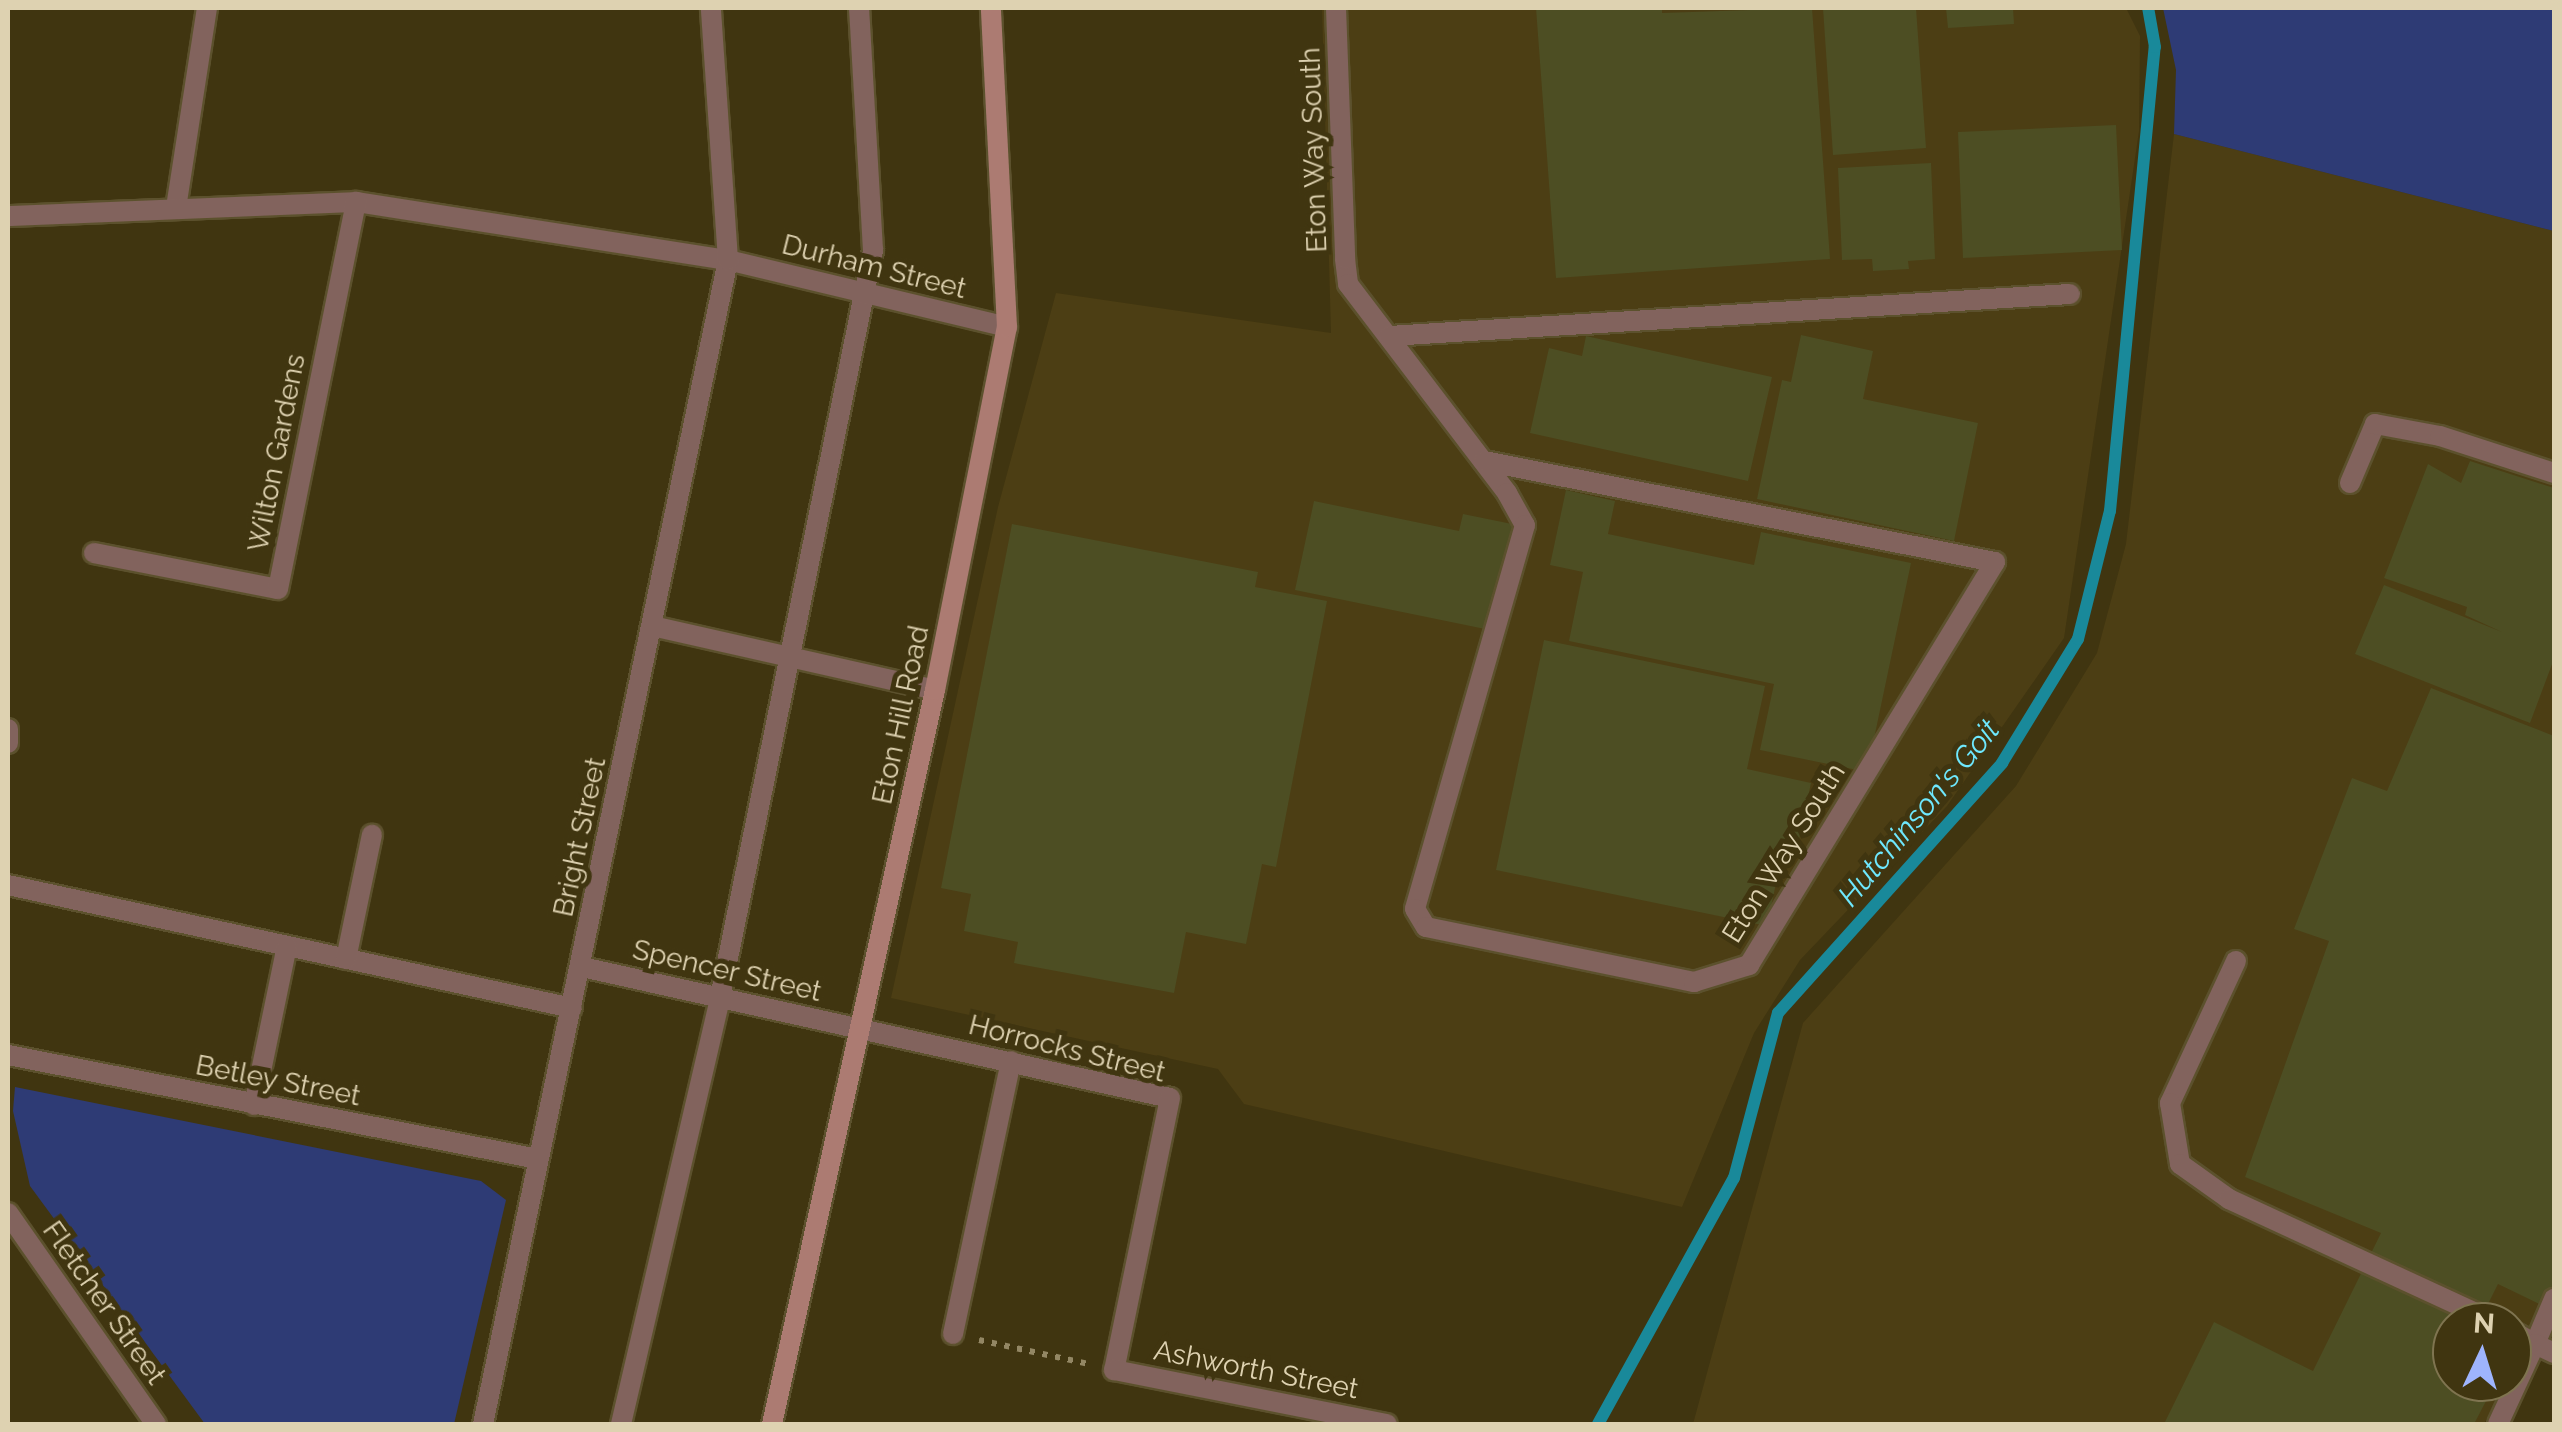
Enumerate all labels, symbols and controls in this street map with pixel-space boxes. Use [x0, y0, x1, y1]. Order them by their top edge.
street label: Eton Way South [1294, 46, 1334, 254]
street label: Durham Street [778, 228, 970, 306]
street label: Wilton Gardens [241, 351, 313, 555]
street label: Eton Hill Road [866, 622, 936, 808]
water label: Hutchinson's Goit [1831, 713, 2007, 913]
street label: Bright Street [547, 754, 613, 920]
street label: Eton Way South [1715, 756, 1853, 950]
street label: Spencer Street [629, 933, 825, 1009]
street label: Horrocks Street [965, 1008, 1169, 1090]
street label: Betley Street [192, 1048, 364, 1114]
street label: Fletcher Street [35, 1215, 173, 1391]
north arrow [2432, 1302, 2532, 1402]
text: N [2472, 1306, 2496, 1341]
street label: Ashworth Street [1151, 1334, 1361, 1406]

